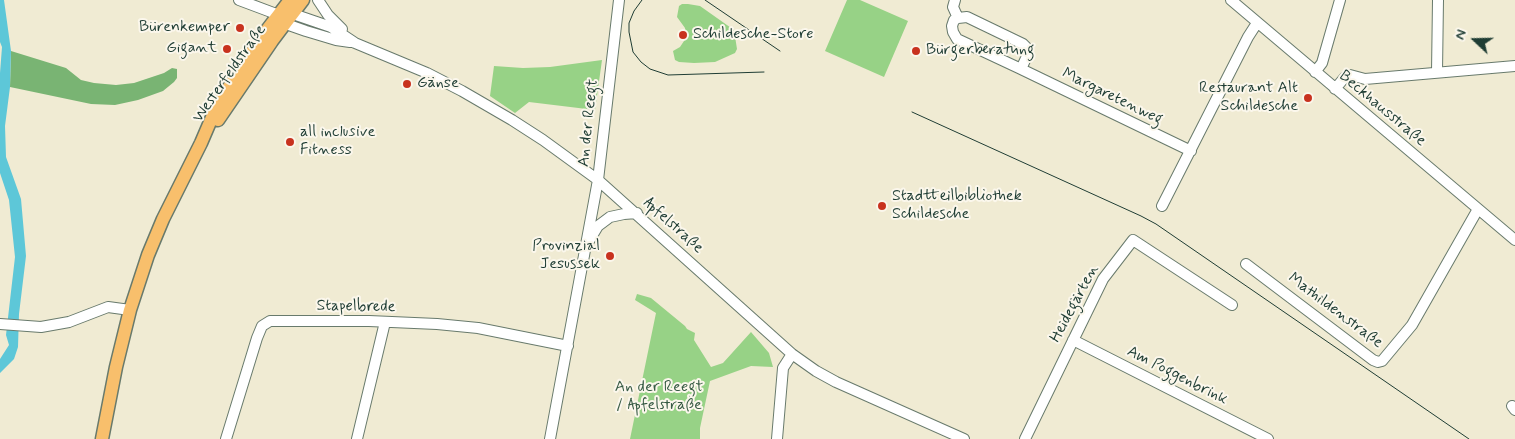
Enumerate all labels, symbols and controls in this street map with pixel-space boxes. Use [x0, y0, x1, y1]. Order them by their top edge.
north arrow [1450, 15, 1500, 65]
place label: Bürenkemper [139, 18, 230, 38]
street label: Westerfeldstraße [189, 21, 271, 127]
marker: Bürenkemper [234, 22, 246, 34]
place label: Schildesche-Store [693, 25, 814, 45]
text: N [1451, 27, 1471, 42]
marker: Schildesche-Store [677, 29, 689, 41]
place label: Gigant [166, 39, 217, 59]
place label: Bürgerberatung [926, 41, 1034, 61]
marker: Gigant [221, 43, 233, 55]
marker: Bürgerberatung [910, 45, 922, 57]
street label: Margaretenweg [1058, 64, 1166, 130]
street label: Beckhausstraße [1334, 67, 1430, 151]
place label: Gänse [417, 74, 459, 94]
marker: Gänse [401, 78, 413, 90]
street label: An der Reegt [575, 78, 603, 168]
place label: Restaurant Alt Schildesche [1199, 79, 1298, 117]
marker: Restaurant Alt Schildesche [1302, 92, 1314, 104]
place label: all inclusive Fitness [300, 123, 375, 161]
marker: all inclusive Fitness [284, 136, 296, 148]
place label: Stadtteilbibliothek Schildesche [892, 187, 1022, 225]
street label: Apfelstraße [639, 194, 707, 258]
marker: Stadtteilbibliothek Schildesche [876, 200, 888, 212]
place label: Provinzial Jesussek [532, 237, 600, 275]
marker: Provinzial Jesussek [604, 250, 616, 262]
street label: Heidegärten [1046, 262, 1104, 346]
street label: Mathildenstraße [1284, 269, 1386, 353]
street label: Stapelbrede [316, 297, 396, 317]
street label: Am Poggenbrink [1123, 342, 1231, 410]
park label: An der Reegt / Apfelstraße [615, 378, 703, 416]

